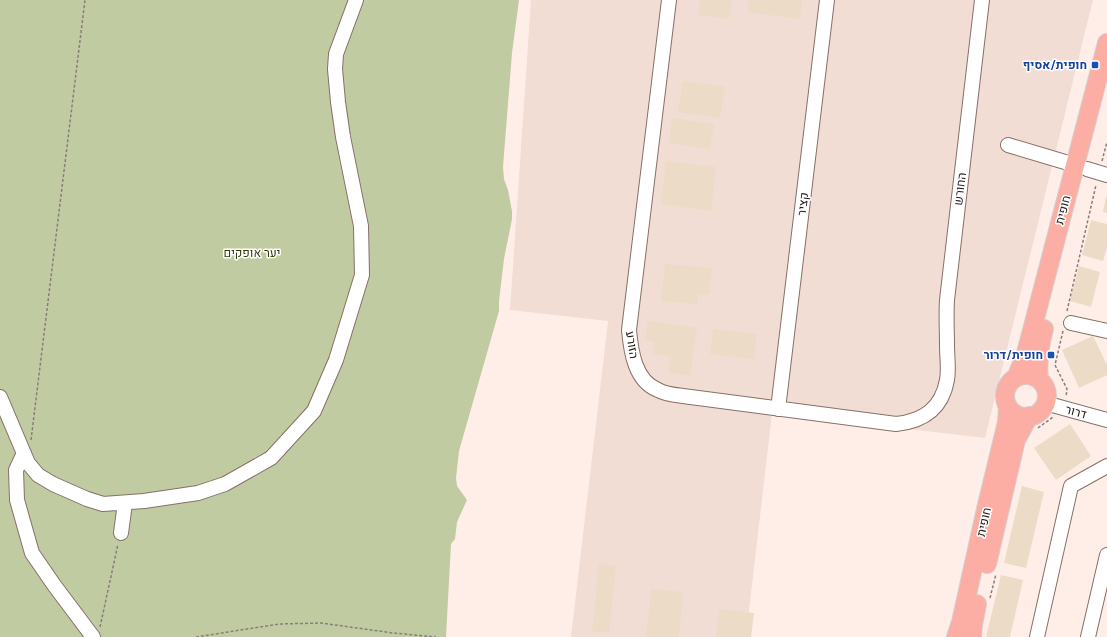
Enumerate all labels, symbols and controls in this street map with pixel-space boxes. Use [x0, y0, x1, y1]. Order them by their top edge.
place label: חופית/אסיף [1023, 58, 1087, 72]
marker: חופית/אסיף [1090, 60, 1100, 70]
street label: החורש [951, 172, 969, 206]
street label: קציר [795, 191, 811, 217]
street label: חופית [1052, 194, 1074, 226]
park label: יער אופקים [224, 246, 280, 260]
street label: הזורע [623, 330, 641, 360]
place label: חופית/דרור [984, 348, 1043, 362]
marker: חופית/דרור [1046, 350, 1056, 360]
street label: דרור [1064, 402, 1088, 422]
street label: חופית [974, 506, 994, 538]

